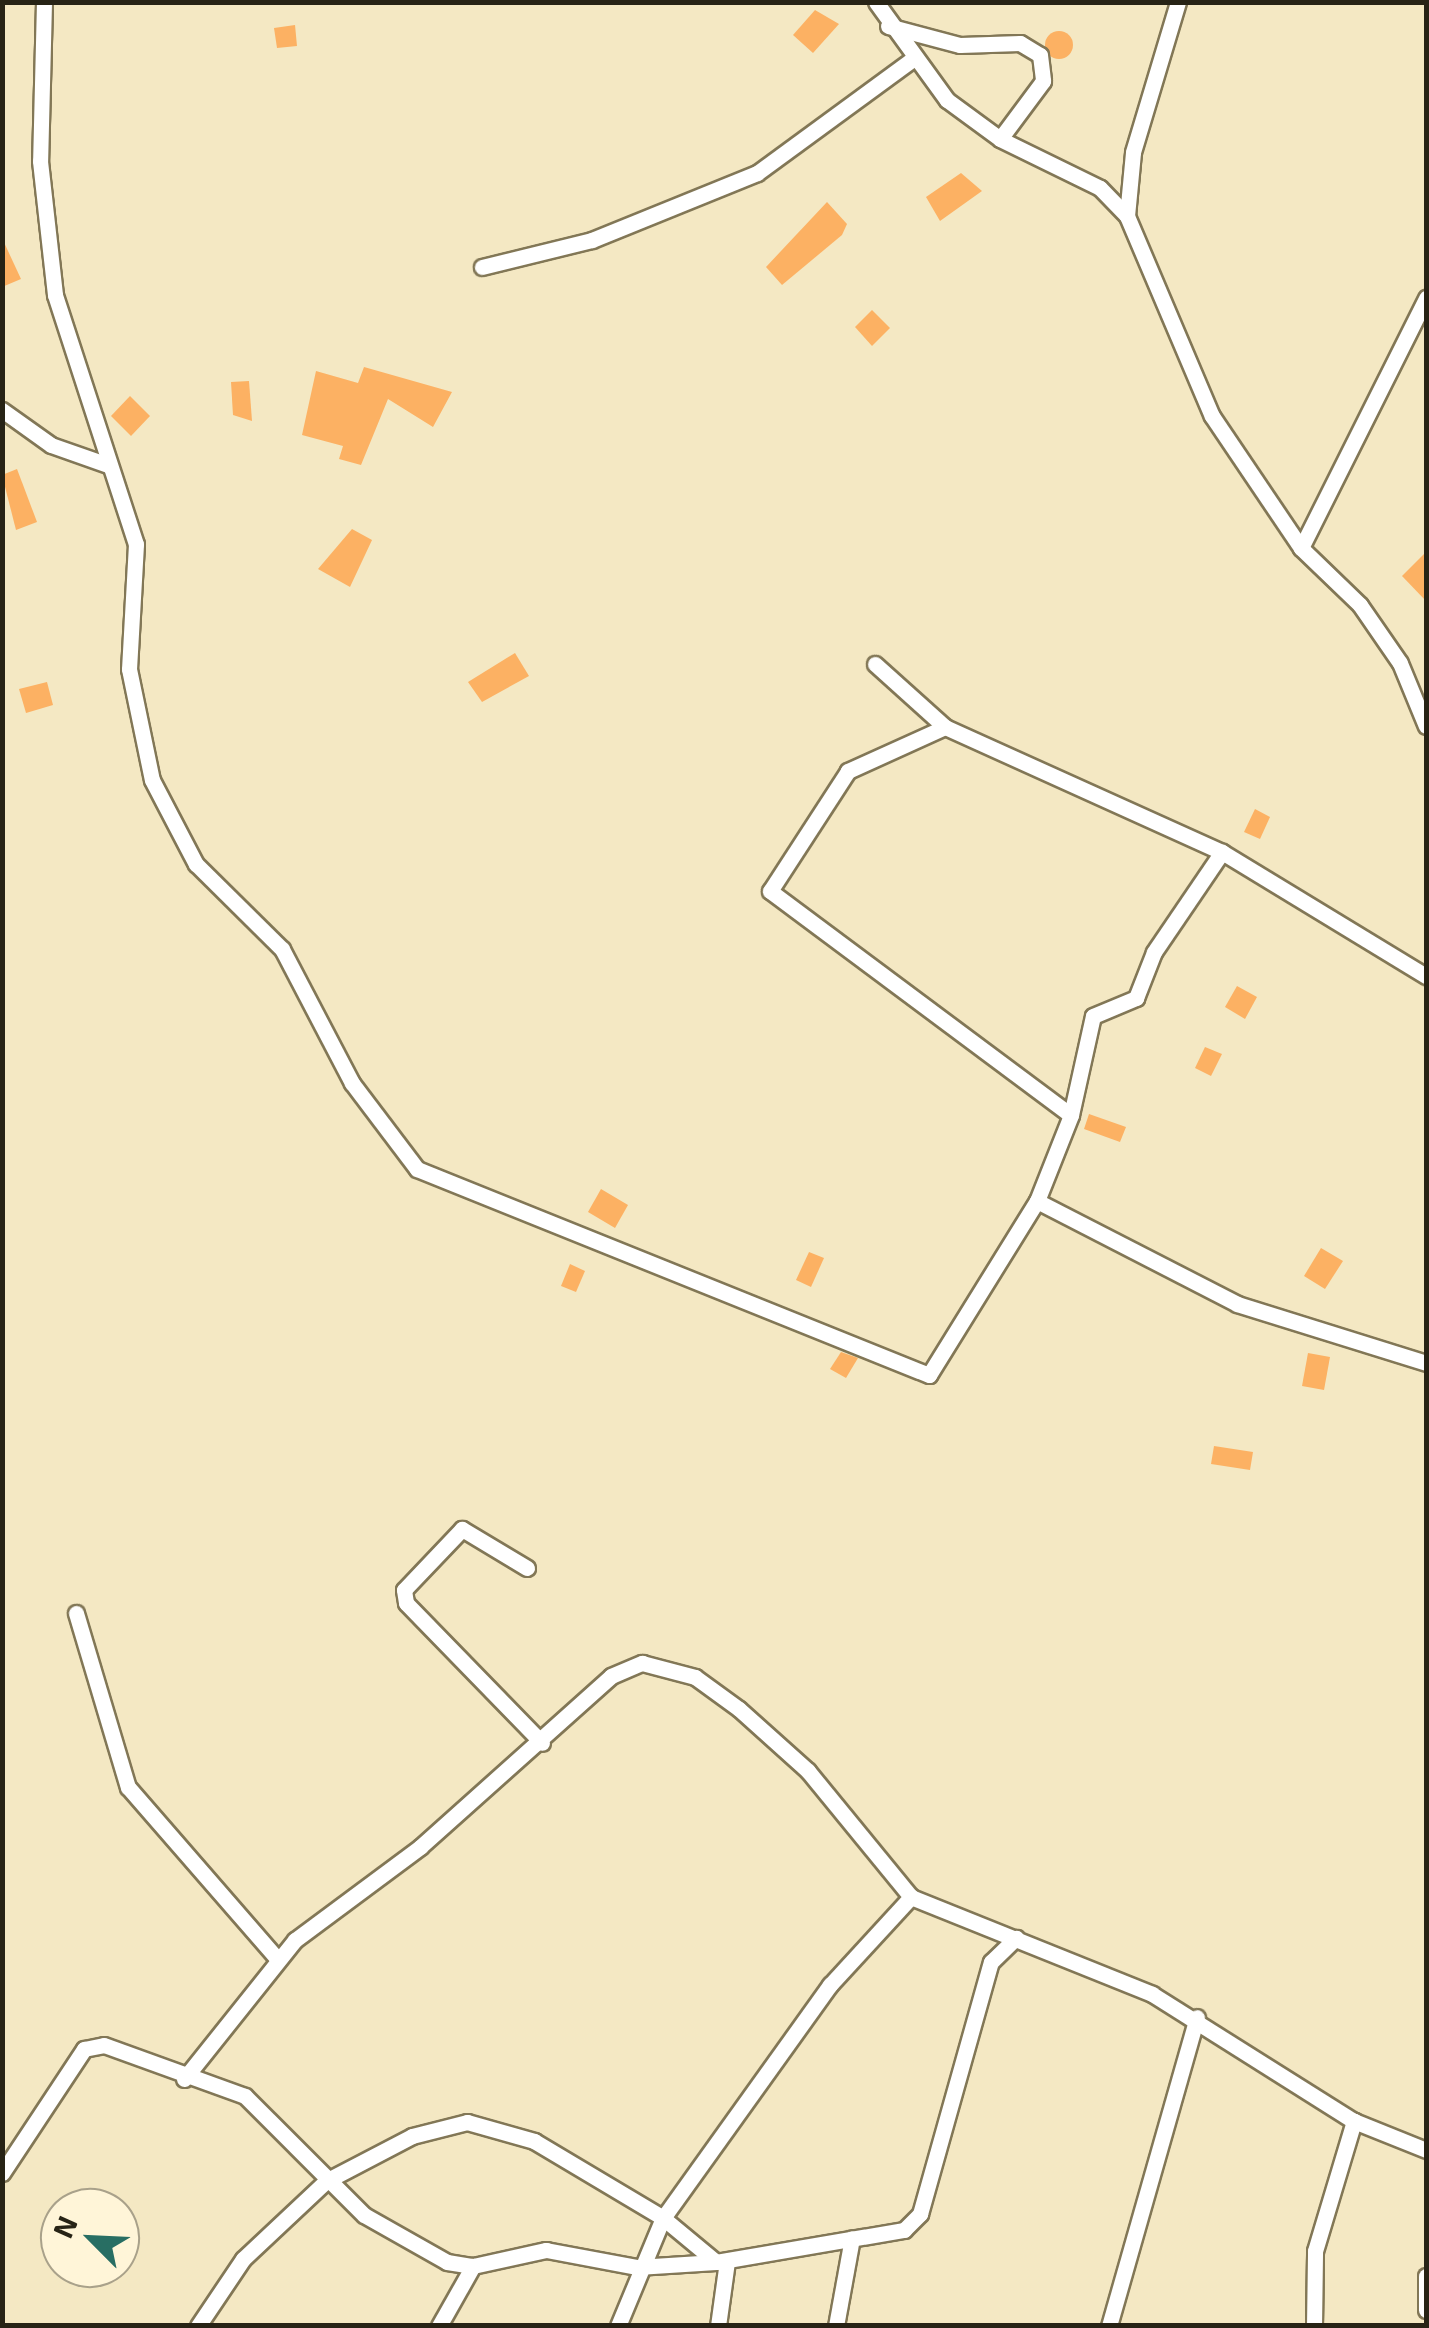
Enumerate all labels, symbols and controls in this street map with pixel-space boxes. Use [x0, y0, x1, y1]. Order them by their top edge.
north arrow [40, 2188, 140, 2288]
text: N [45, 2210, 84, 2243]

